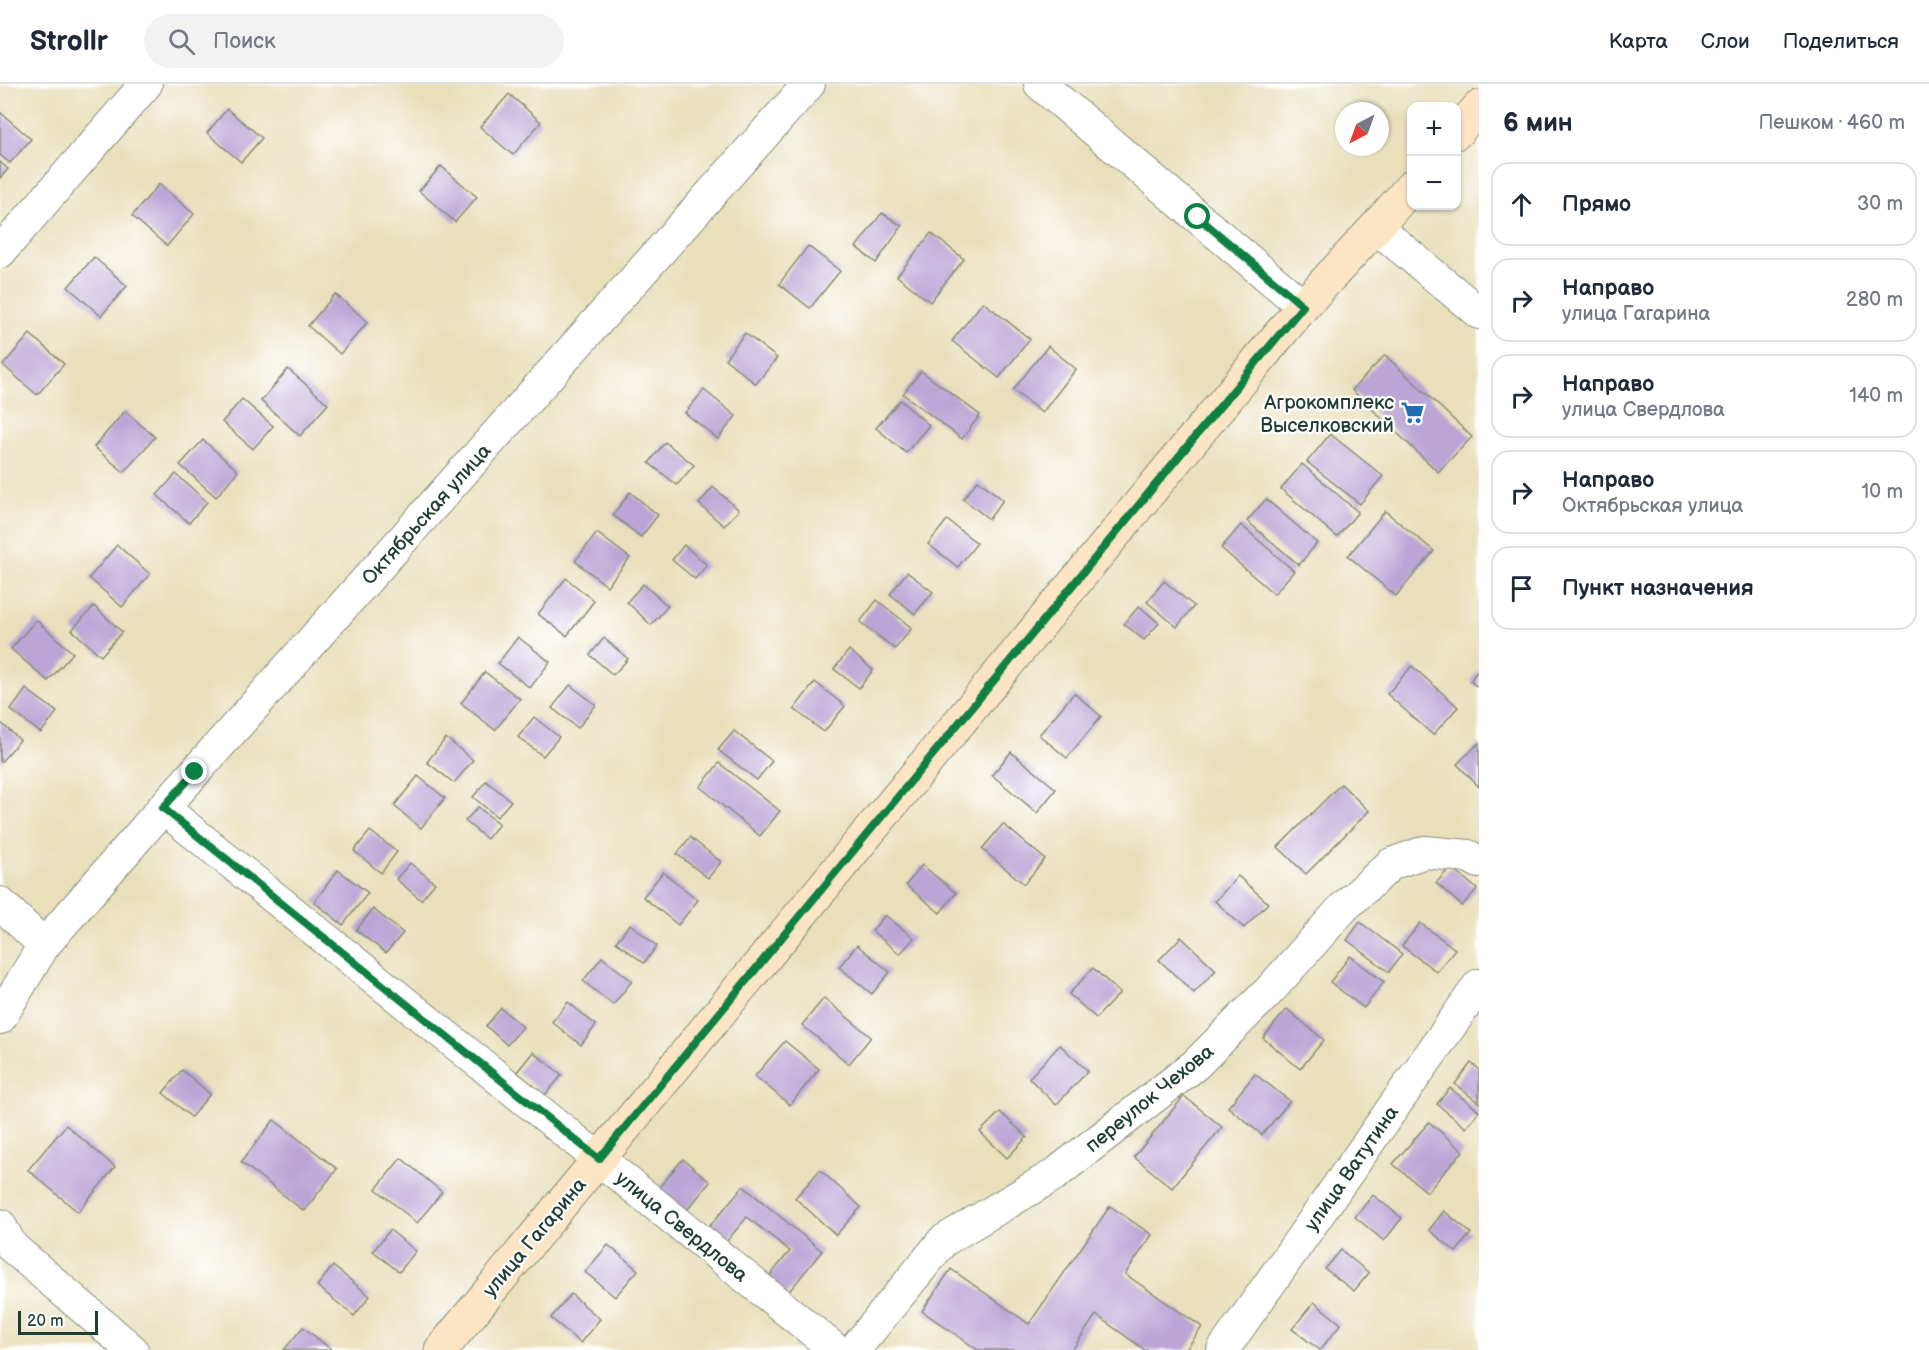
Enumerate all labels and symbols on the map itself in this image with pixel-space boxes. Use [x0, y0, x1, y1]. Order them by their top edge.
north arrow [1335, 102, 1389, 156]
route start [1184, 203, 1210, 229]
place label: Агрокомплекс Выселковский [1260, 391, 1394, 438]
supermarket icon: Агрокомплекс Выселковский [1399, 400, 1425, 426]
street label: Октябрьская улица [357, 439, 496, 590]
route end [181, 758, 207, 784]
street label: переулок Чехова [1081, 1040, 1219, 1158]
street label: улица Ватутина [1300, 1101, 1404, 1236]
street label: улица Свердлова [611, 1166, 752, 1287]
street label: улица Гагарина [478, 1173, 592, 1302]
scale bar [18, 1308, 98, 1336]

